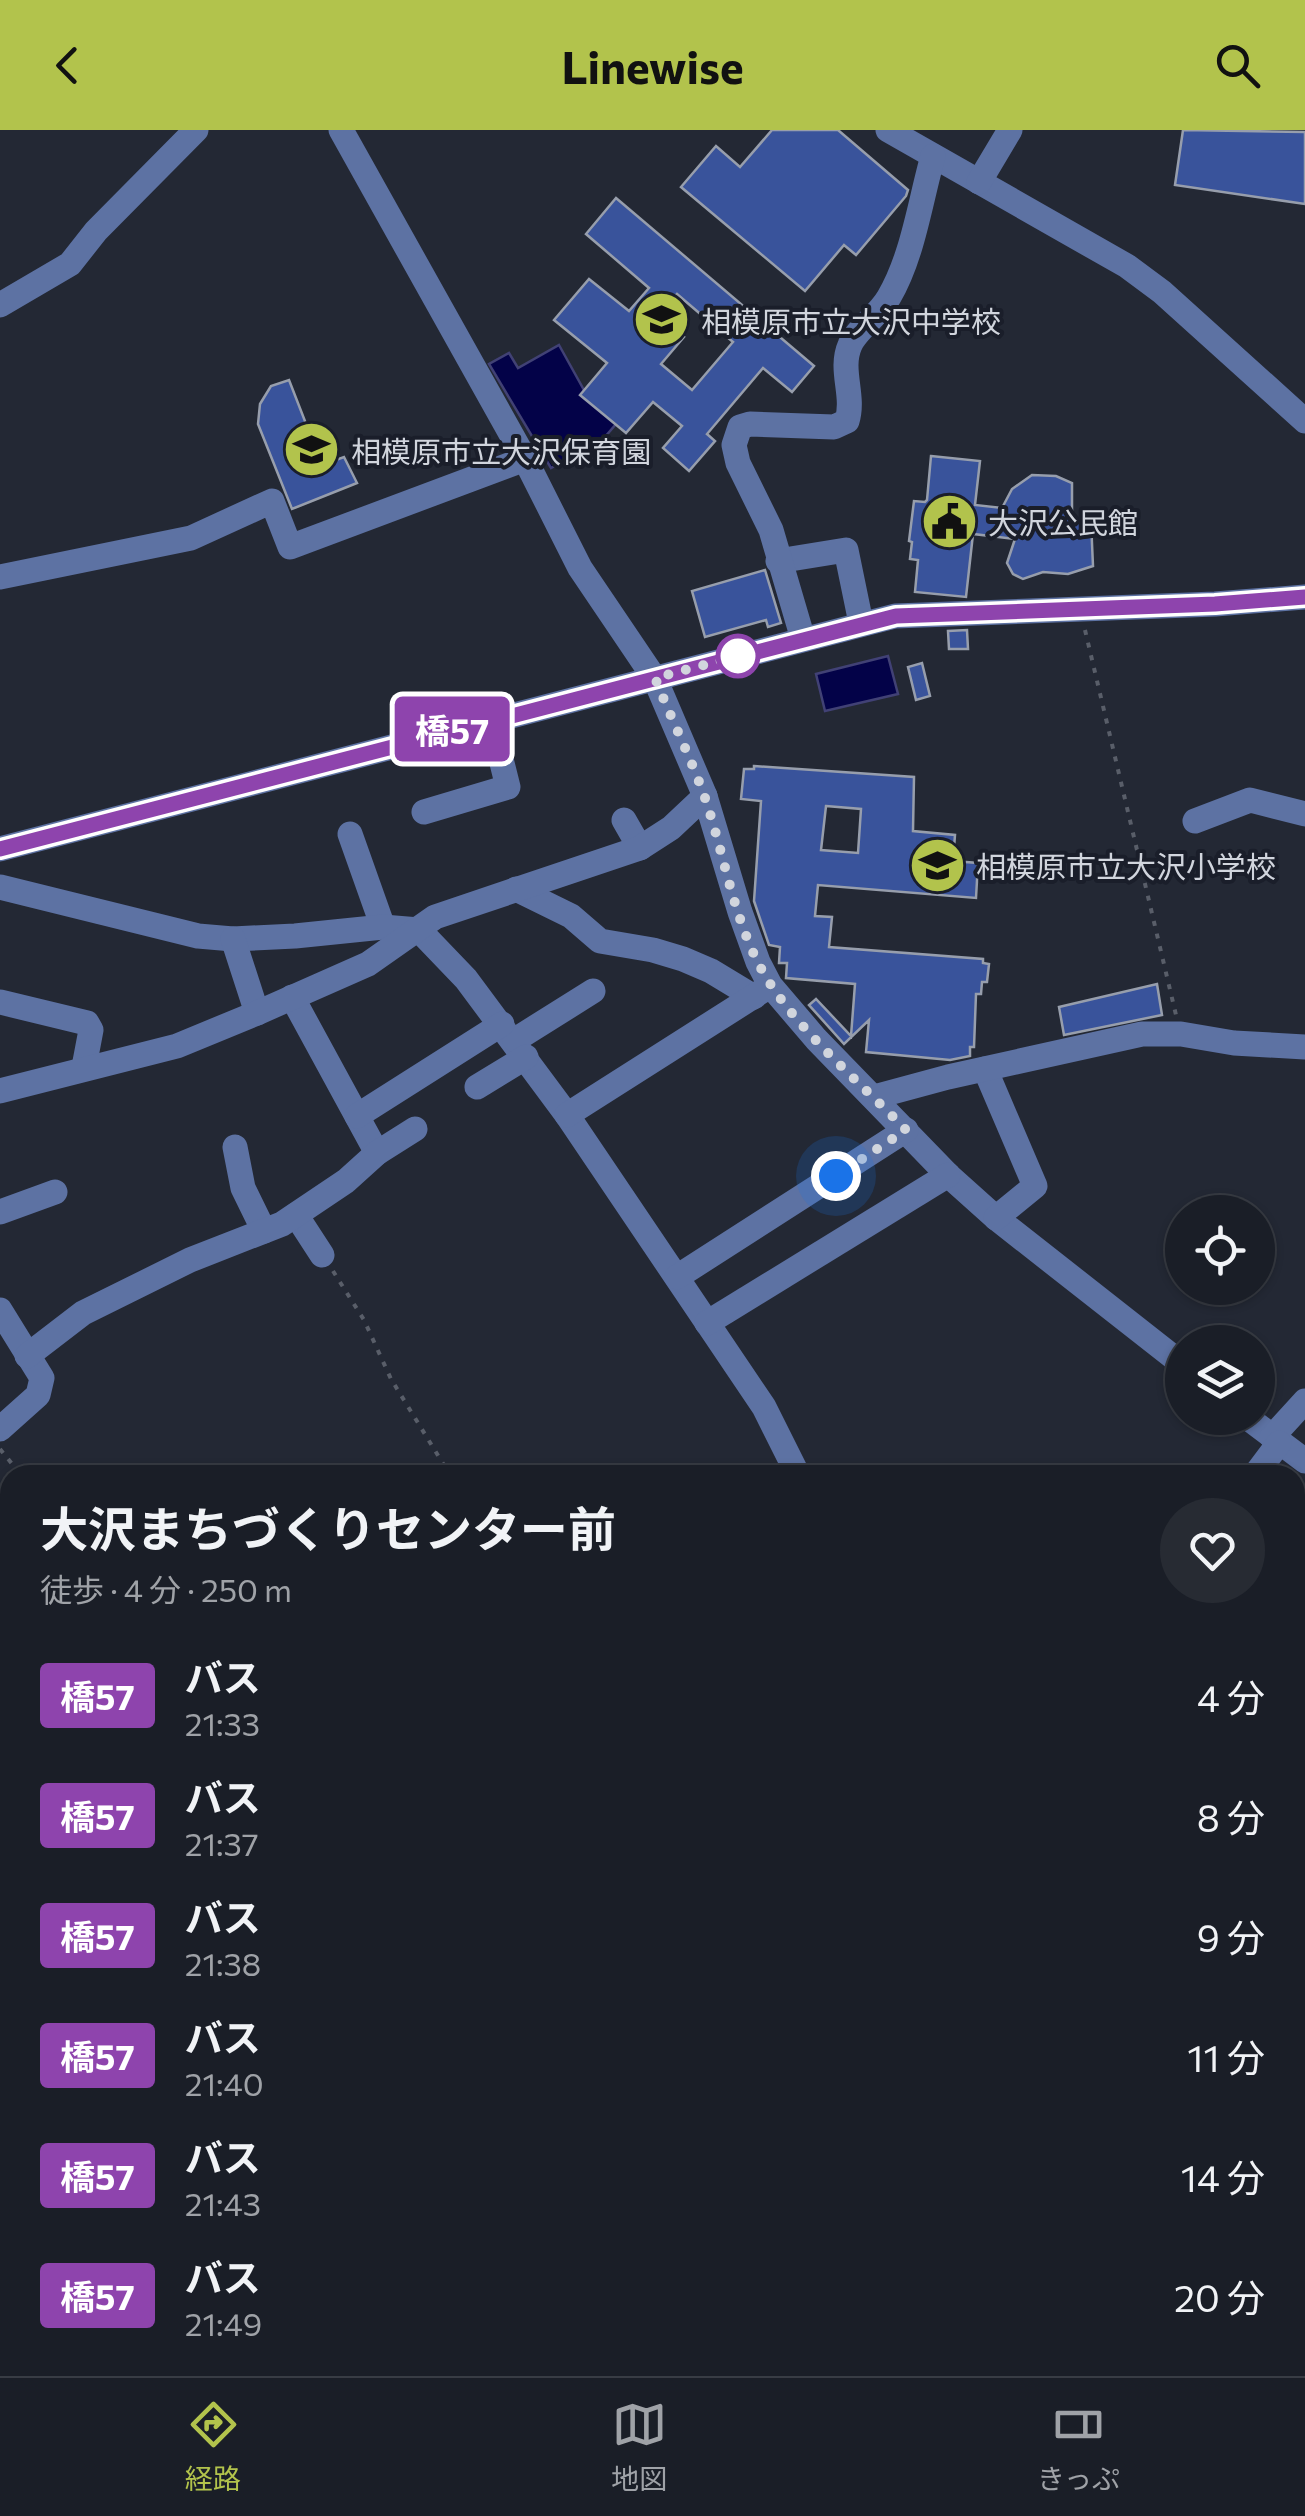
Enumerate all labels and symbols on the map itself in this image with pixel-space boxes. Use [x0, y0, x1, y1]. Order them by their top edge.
school or university icon: 相模原市立大沢中学校 [632, 290, 692, 350]
place label: 相模原市立大沢中学校 [701, 302, 1001, 339]
school or university icon: 相模原市立大沢保育園 [282, 420, 342, 480]
place label: 相模原市立大沢保育園 [351, 432, 651, 469]
public building icon: 大沢公民館 [919, 491, 979, 551]
place label: 大沢公民館 [988, 503, 1138, 540]
unlabelled marker [717, 635, 759, 677]
line badge: 橋57 [394, 696, 510, 762]
school or university icon: 相模原市立大沢小学校 [907, 835, 967, 895]
place label: 相模原市立大沢小学校 [976, 847, 1276, 884]
your location [811, 1151, 861, 1201]

